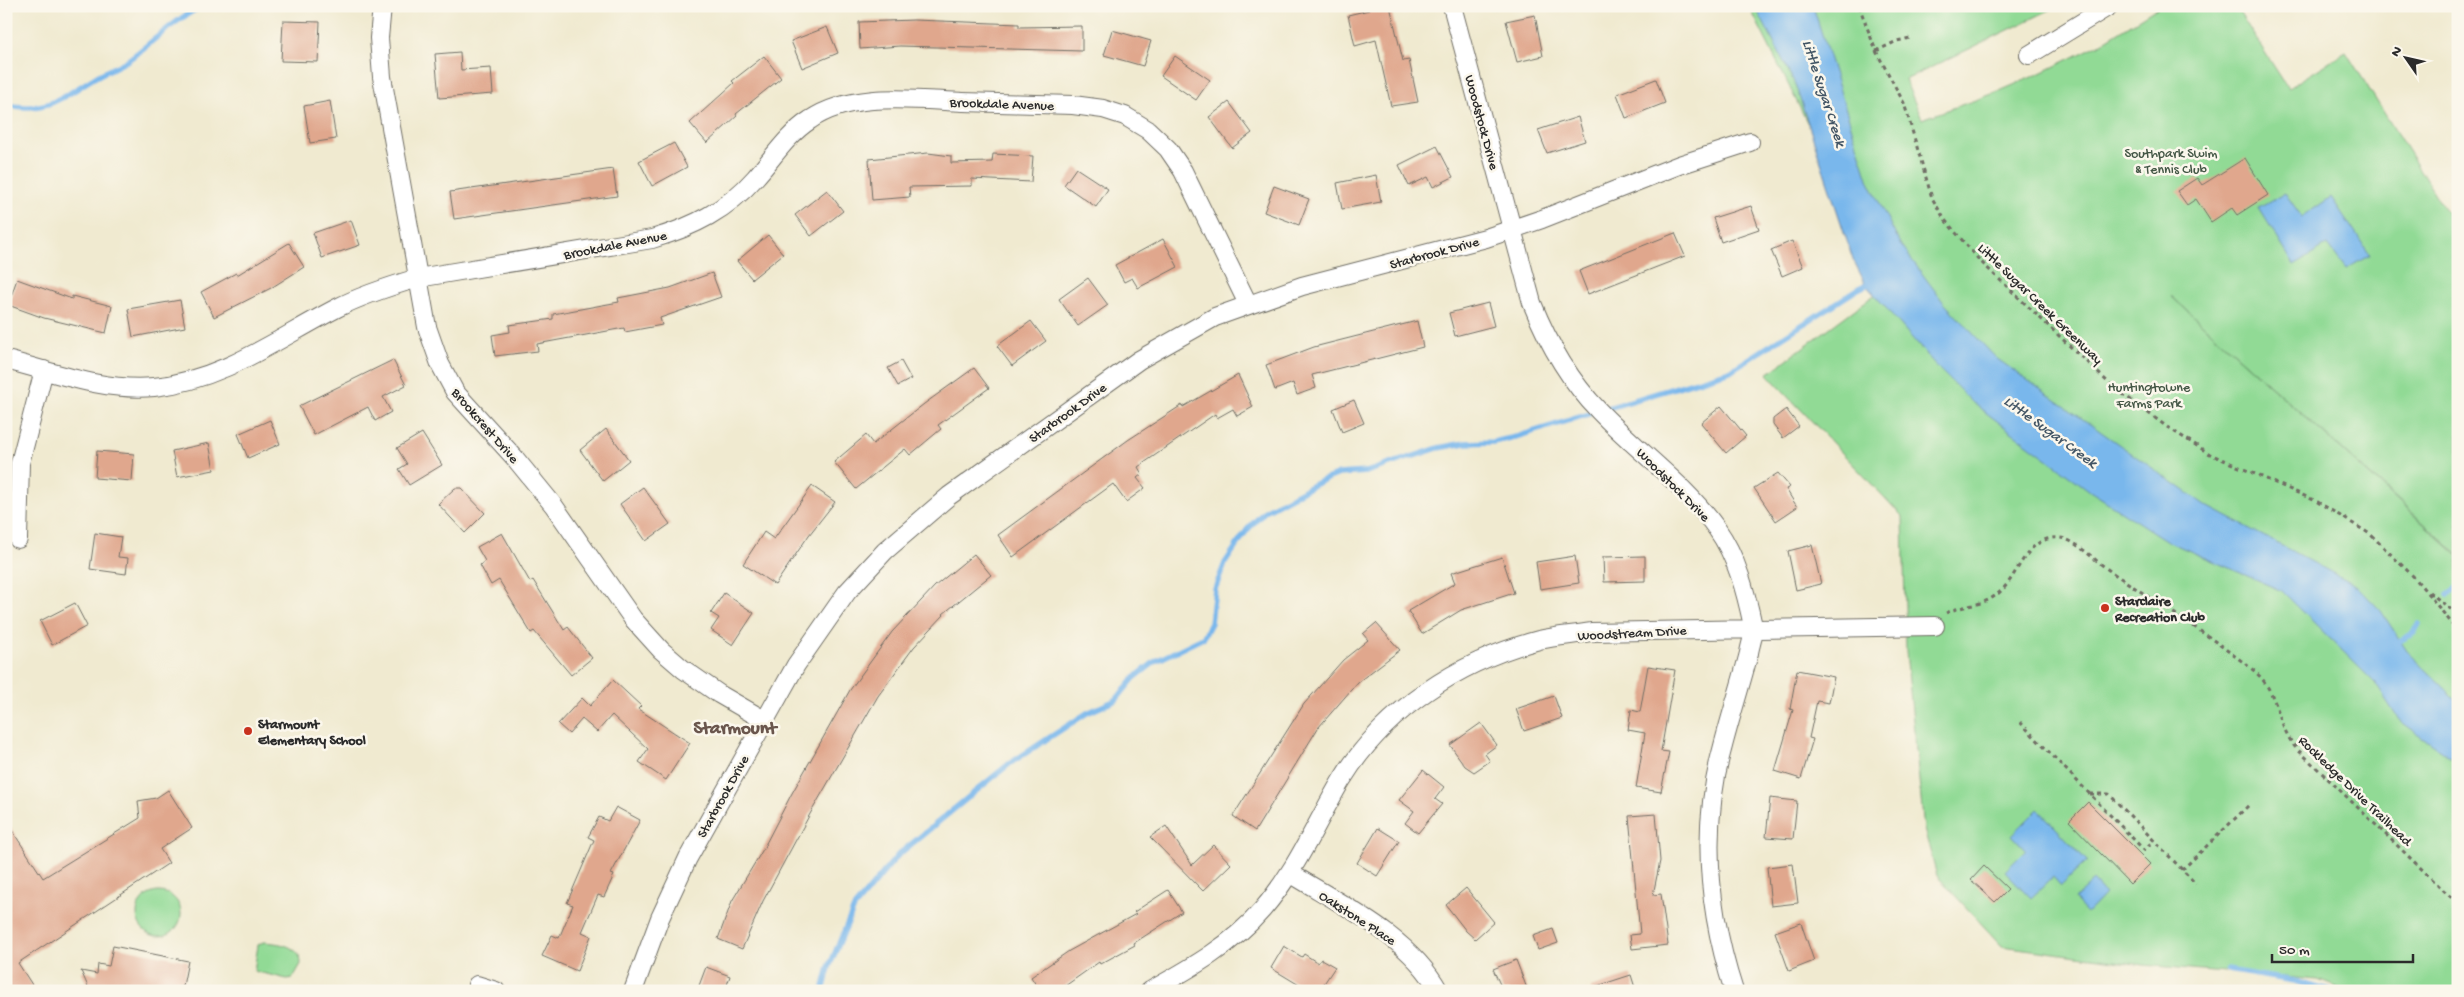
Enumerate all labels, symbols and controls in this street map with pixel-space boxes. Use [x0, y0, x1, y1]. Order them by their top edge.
north arrow [2382, 32, 2432, 82]
water label: Little Sugar Creek [1797, 38, 1849, 150]
text: N [2388, 44, 2407, 61]
street label: Woodstock Drive [1460, 73, 1502, 173]
street label: Brookdale Avenue [948, 95, 1055, 116]
park label: Southpark Swim & Tennis Club [2124, 146, 2218, 179]
street label: Brookdale Avenue [562, 228, 669, 265]
street label: Starbrook Drive [1388, 234, 1482, 275]
street label: Little Sugar Creek Greenway [1973, 241, 2105, 369]
street label: Starbrook Drive [1026, 380, 1111, 448]
park label: Huntingtowne Farms Park [2108, 380, 2191, 413]
street label: Brookcrest Drive [446, 385, 522, 468]
water label: Little Sugar Creek [2000, 393, 2101, 473]
street label: Woodstock Drive [1632, 445, 1713, 527]
place label: Starclaire Recreation Club [2114, 594, 2205, 627]
marker: Starclaire Recreation Club [2099, 602, 2111, 614]
street label: Woodstream Drive [1577, 623, 1688, 646]
place label: Starmount Elementary School [258, 717, 366, 750]
district label: Starmount [694, 718, 779, 741]
marker: Starmount Elementary School [242, 725, 254, 737]
street label: Rockledge Drive Trailhead [2294, 733, 2416, 852]
street label: Starbrook Drive [694, 752, 754, 842]
street label: Oakstone Place [1315, 888, 1399, 951]
scale bar [2272, 932, 2413, 964]
text: 50 m [2279, 942, 2310, 960]

